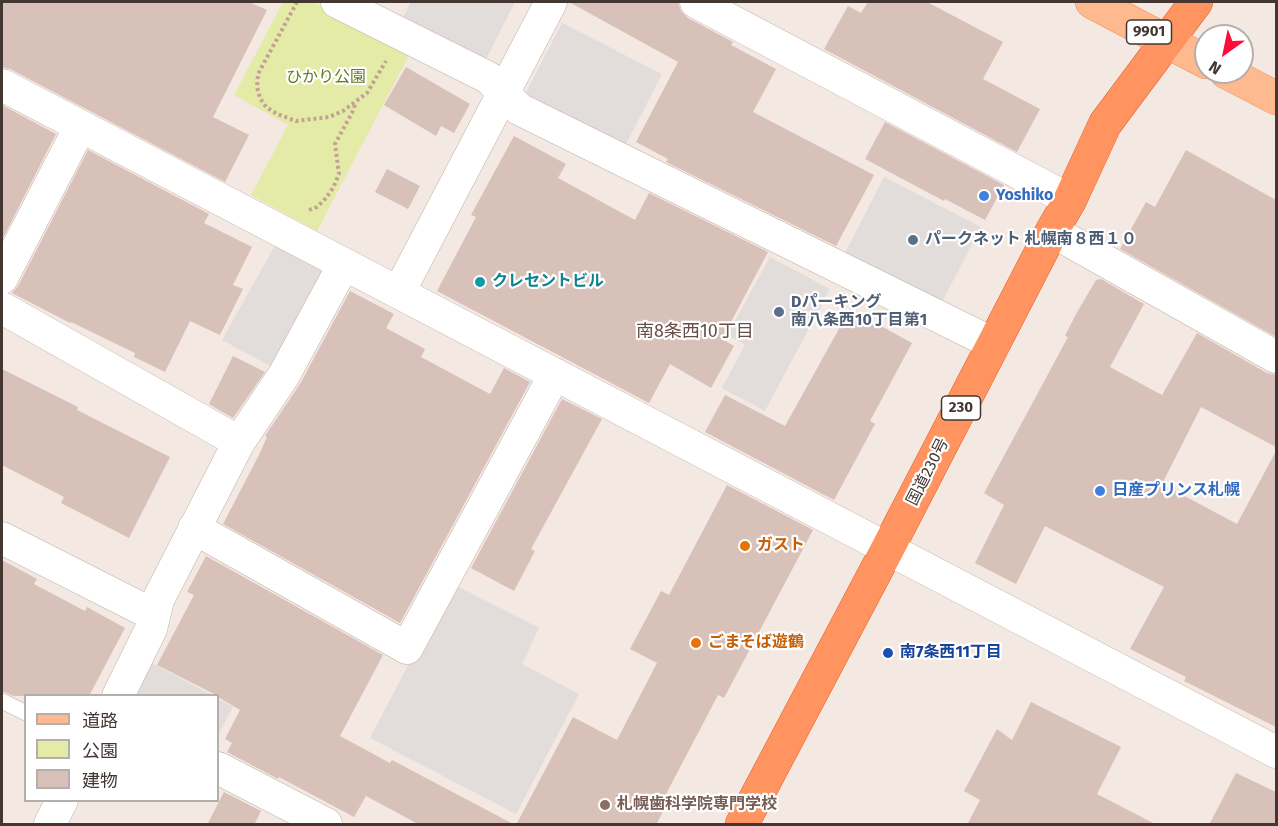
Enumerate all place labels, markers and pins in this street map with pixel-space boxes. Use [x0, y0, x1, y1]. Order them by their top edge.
place label: Yoshiko [996, 186, 1053, 206]
marker: Yoshiko [977, 189, 991, 203]
place label: パークネット 札幌南８西１０ [925, 230, 1137, 250]
marker: パークネット 札幌南８西１０ [906, 233, 920, 247]
place label: クレセントビル [492, 272, 604, 292]
marker: クレセントビル [473, 275, 487, 289]
place label: Dパーキング 南八条西10丁目第1 [791, 293, 927, 331]
marker: Dパーキング 南八条西10丁目第1 [772, 305, 786, 319]
place label: 日産プリンス札幌 [1112, 481, 1240, 501]
marker: 日産プリンス札幌 [1093, 484, 1107, 498]
place label: ガスト [757, 536, 805, 556]
marker: ガスト [738, 539, 752, 553]
place label: ごまそば遊鶴 [708, 633, 804, 653]
marker: ごまそば遊鶴 [689, 636, 703, 650]
place label: 南7条西11丁目 [900, 643, 1002, 663]
marker: 南7条西11丁目 [881, 646, 895, 660]
place label: 札幌歯科学院専門学校 [617, 795, 777, 815]
marker: 札幌歯科学院専門学校 [598, 798, 612, 812]

